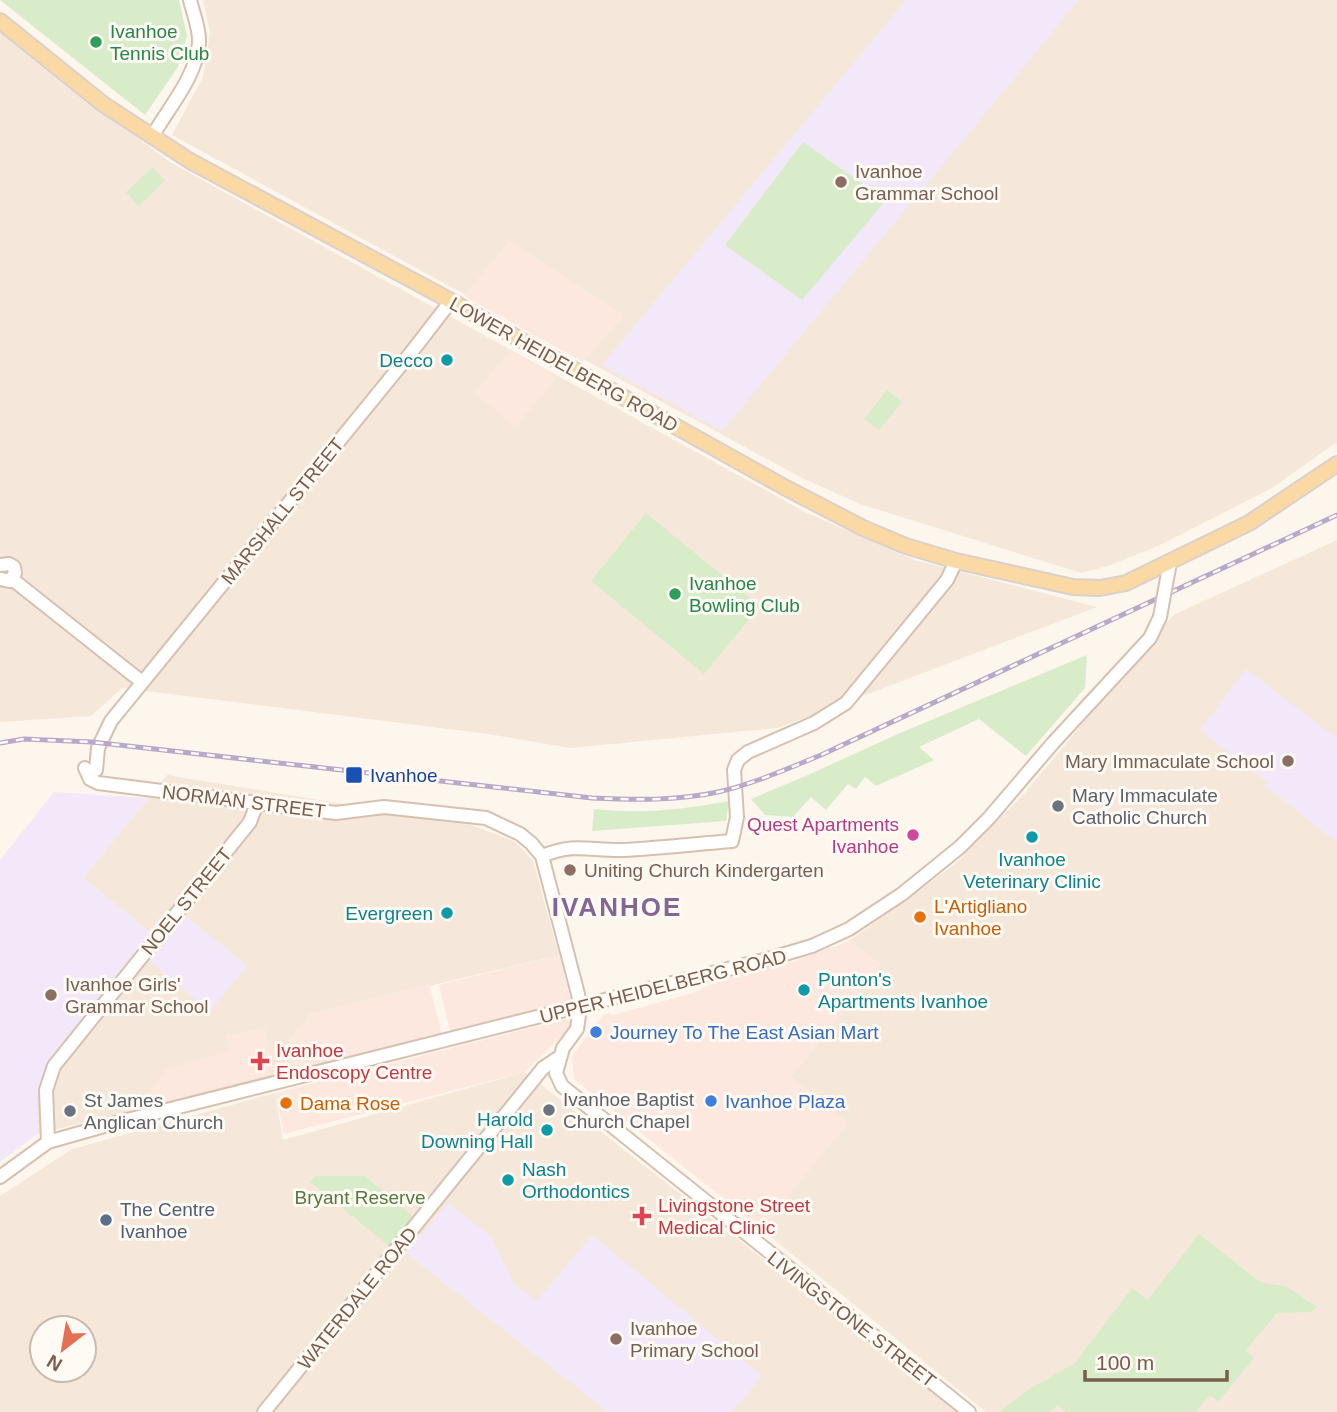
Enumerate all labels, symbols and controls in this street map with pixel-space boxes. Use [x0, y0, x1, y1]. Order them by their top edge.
place label: Ivanhoe Tennis Club [110, 21, 209, 64]
marker: Ivanhoe Tennis Club [88, 34, 104, 50]
place label: Ivanhoe Grammar School [855, 161, 999, 204]
marker: Ivanhoe Grammar School [833, 174, 849, 190]
street label: LOWER HEIDELBERG ROAD [446, 293, 682, 436]
place label: Decco [379, 350, 433, 371]
marker: Decco [439, 352, 455, 368]
street label: MARSHALL STREET [217, 434, 348, 589]
place label: Ivanhoe Bowling Club [689, 573, 800, 616]
marker: Ivanhoe Bowling Club [667, 586, 683, 602]
place label: Mary Immaculate School [1065, 751, 1274, 772]
marker: Mary Immaculate School [1280, 753, 1296, 769]
marker: Ivanhoe [344, 765, 364, 785]
place label: Ivanhoe [370, 765, 438, 786]
street label: NORMAN STREET [161, 781, 327, 822]
place label: Mary Immaculate Catholic Church [1072, 785, 1218, 828]
marker: Mary Immaculate Catholic Church [1050, 798, 1066, 814]
place label: Quest Apartments Ivanhoe [747, 814, 899, 857]
marker: Quest Apartments Ivanhoe [905, 827, 921, 843]
marker: Ivanhoe Veterinary Clinic [1024, 829, 1040, 845]
street label: NOEL STREET [137, 843, 236, 959]
place label: Ivanhoe Veterinary Clinic [963, 849, 1101, 892]
place label: Uniting Church Kindergarten [584, 860, 824, 881]
marker: Uniting Church Kindergarten [562, 862, 578, 878]
district label: IVANHOE [552, 892, 682, 922]
place label: L'Artigliano Ivanhoe [934, 896, 1027, 939]
place label: Evergreen [345, 903, 433, 924]
marker: Evergreen [439, 905, 455, 921]
marker: L'Artigliano Ivanhoe [912, 909, 928, 925]
street label: UPPER HEIDELBERG ROAD [538, 946, 789, 1027]
place label: Punton's Apartments Ivanhoe [818, 969, 988, 1012]
place label: Ivanhoe Girls' Grammar School [65, 974, 209, 1017]
marker: Punton's Apartments Ivanhoe [796, 982, 812, 998]
marker: Ivanhoe Girls' Grammar School [43, 987, 59, 1003]
place label: Journey To The East Asian Mart [610, 1022, 879, 1043]
marker: Journey To The East Asian Mart [588, 1024, 604, 1040]
place label: Ivanhoe Endoscopy Centre [276, 1040, 432, 1083]
marker: Ivanhoe Endoscopy Centre [250, 1051, 270, 1071]
place label: Ivanhoe Baptist Church Chapel [563, 1089, 695, 1132]
place label: St James Anglican Church [84, 1090, 223, 1133]
place label: Ivanhoe Plaza [725, 1091, 846, 1112]
place label: Dama Rose [300, 1093, 400, 1114]
marker: Ivanhoe Plaza [703, 1093, 719, 1109]
marker: Dama Rose [278, 1095, 294, 1111]
marker: Ivanhoe Baptist Church Chapel [541, 1102, 557, 1118]
marker: St James Anglican Church [62, 1103, 78, 1119]
place label: Harold Downing Hall [421, 1109, 533, 1152]
marker: Harold Downing Hall [539, 1122, 555, 1138]
place label: Nash Orthodontics [522, 1159, 630, 1202]
marker: Nash Orthodontics [500, 1172, 516, 1188]
park label: Bryant Reserve [295, 1187, 425, 1208]
place label: Livingstone Street Medical Clinic [658, 1195, 811, 1238]
place label: The Centre Ivanhoe [120, 1199, 215, 1242]
marker: Livingstone Street Medical Clinic [632, 1206, 652, 1226]
marker: The Centre Ivanhoe [98, 1212, 114, 1228]
street label: WATERDALE ROAD [294, 1223, 421, 1373]
street label: LIVINGSTONE STREET [763, 1247, 940, 1392]
north arrow [28, 1314, 98, 1384]
place label: Ivanhoe Primary School [630, 1318, 759, 1361]
marker: Ivanhoe Primary School [608, 1331, 624, 1347]
scale bar [1085, 1338, 1227, 1382]
text: N [43, 1351, 66, 1376]
text: 100 m [1096, 1351, 1154, 1374]

